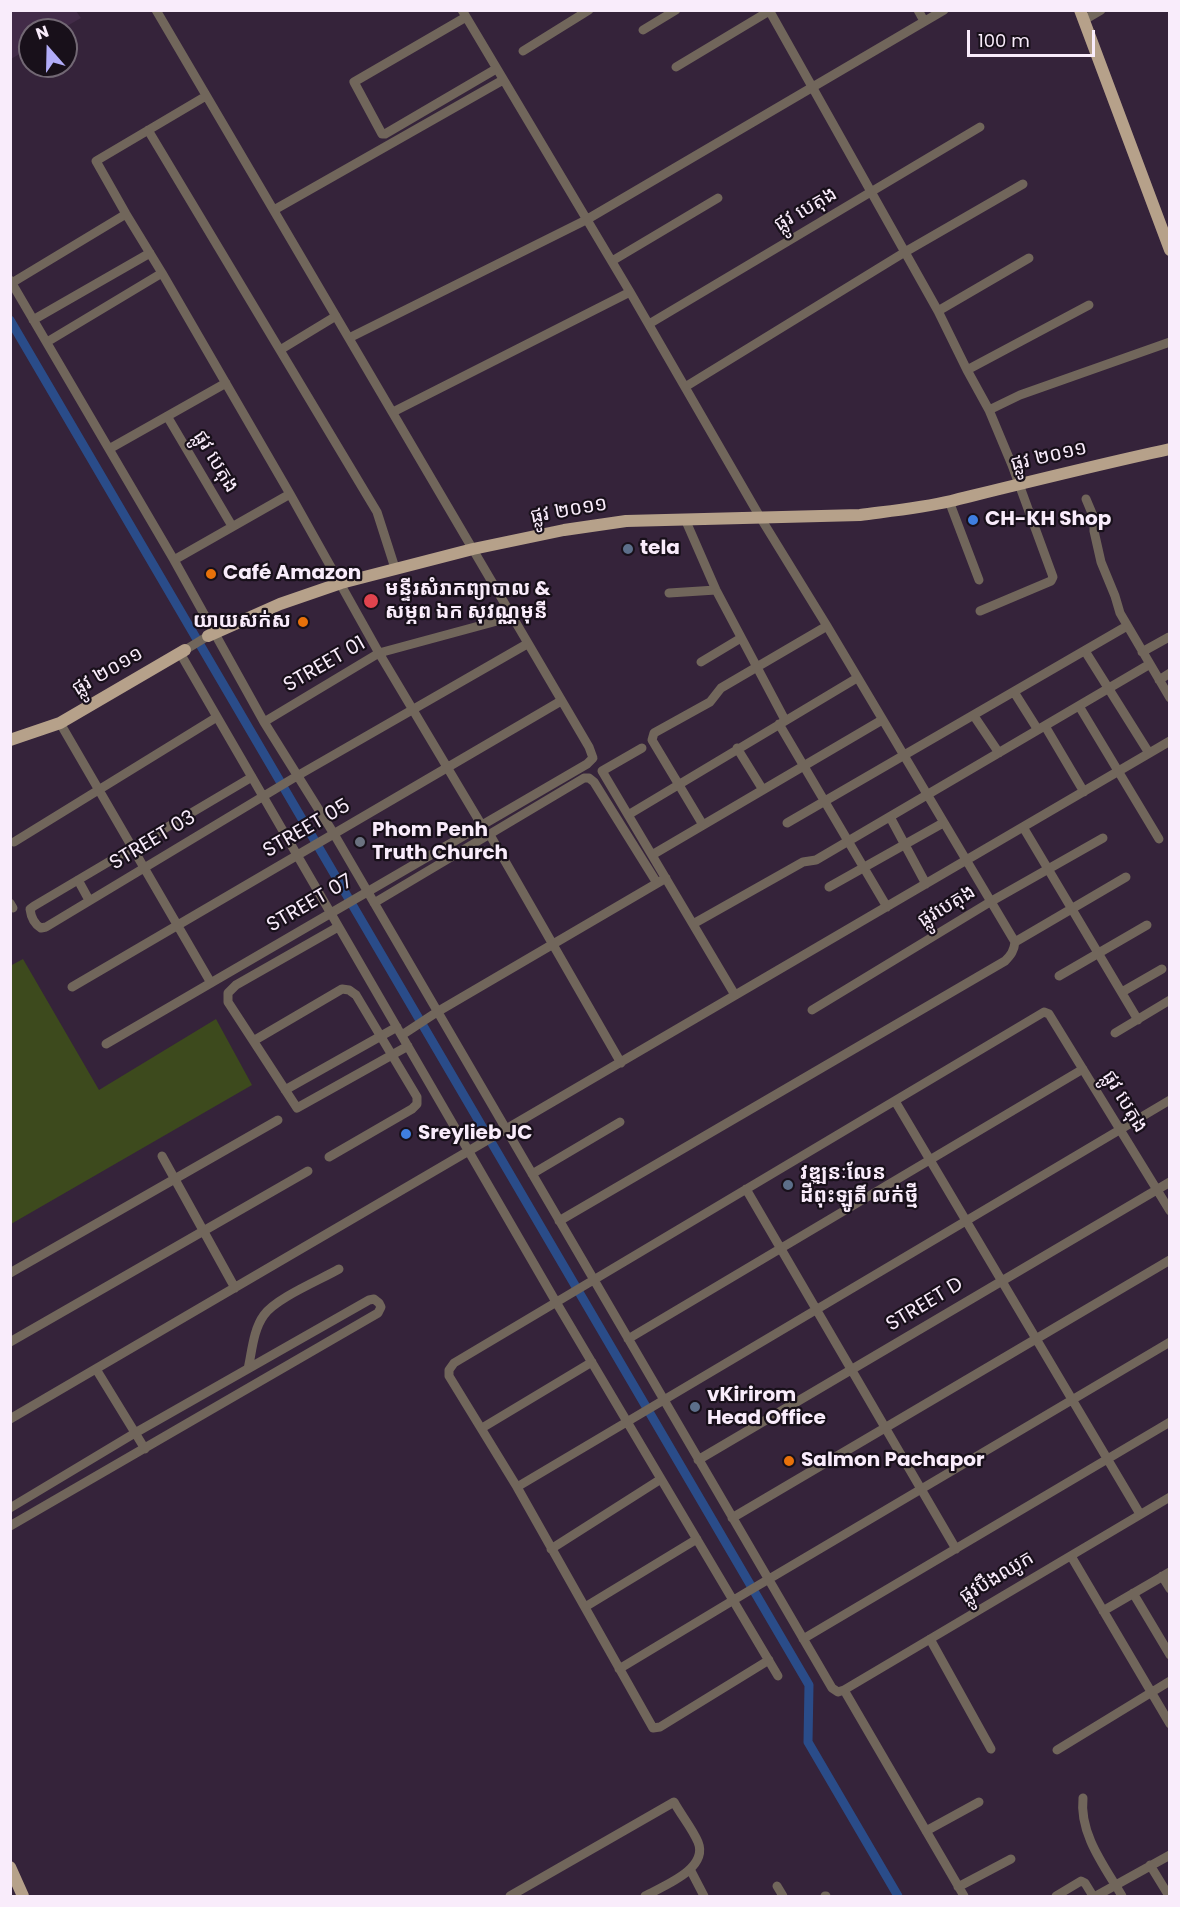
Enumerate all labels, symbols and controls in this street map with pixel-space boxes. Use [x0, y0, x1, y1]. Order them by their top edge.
north arrow [18, 18, 78, 78]
scale bar [970, 18, 1098, 56]
text: N [33, 20, 52, 45]
text: 100 m [978, 28, 1030, 53]
street label: ផ្លូវ បេតុង [770, 183, 842, 237]
street label: ផ្លូវ បេតុង [187, 426, 243, 498]
street label: ផ្លូវ ២០១១ [1008, 437, 1090, 477]
street label: ផ្លូវ ២០១១ [529, 492, 609, 530]
place label: CH-KH Shop [985, 508, 1111, 532]
marker: CH-KH Shop [966, 513, 980, 527]
place label: tela [640, 537, 680, 561]
marker: tela [621, 542, 635, 556]
place label: Café Amazon [223, 562, 361, 586]
marker: Café Amazon [204, 567, 218, 581]
place label: មន្ទីរសំរាកព្យាបាល & សម្ភព ឯក សុវណ្ណមុនី [385, 578, 551, 625]
marker: មន្ទីរសំរាកព្យាបាល & សម្ភព ឯក សុវណ្ណមុនី [362, 592, 380, 610]
place label: យាយសក់ស [193, 610, 291, 634]
marker: យាយសក់ស [296, 615, 310, 629]
street label: STREET 01 [280, 632, 370, 698]
street label: ផ្លូវ ២០១១ [68, 642, 148, 702]
street label: STREET 05 [259, 794, 355, 864]
street label: STREET 03 [106, 806, 200, 876]
place label: Phom Penh Truth Church [372, 819, 508, 866]
marker: Phom Penh Truth Church [353, 835, 367, 849]
street label: STREET 07 [263, 870, 357, 938]
street label: ផ្លូវបេតុង [914, 880, 980, 934]
street label: ផ្លូវ បេតុង [1096, 1066, 1152, 1138]
place label: Sreylieb JC [418, 1122, 533, 1146]
marker: Sreylieb JC [399, 1127, 413, 1141]
place label: វឌ្ឍនៈលែន ដីពុះឡូតិ៍ លក់ថ្មី [800, 1162, 918, 1209]
marker: វឌ្ឍនៈលែន ដីពុះឡូតិ៍ លក់ថ្មី [781, 1178, 795, 1192]
street label: STREET D [882, 1273, 968, 1337]
place label: vKirirom Head Office [707, 1384, 826, 1431]
marker: vKirirom Head Office [688, 1400, 702, 1414]
place label: Salmon Pachapor [801, 1449, 985, 1473]
marker: Salmon Pachapor [782, 1454, 796, 1468]
street label: ផ្លូវបឹងឈូក [956, 1547, 1038, 1609]

